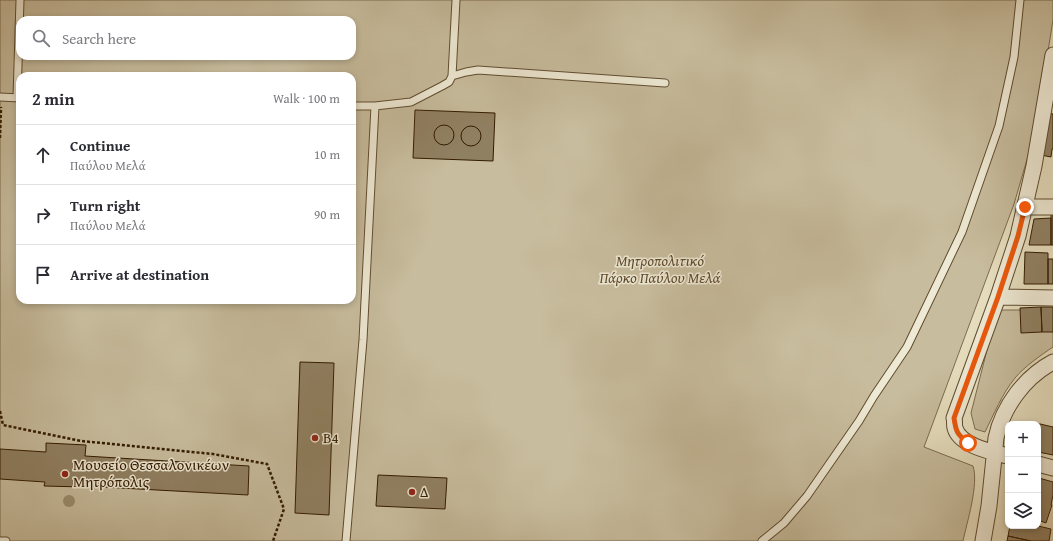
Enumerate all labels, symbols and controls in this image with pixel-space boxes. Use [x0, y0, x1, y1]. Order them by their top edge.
search box [16, 16, 356, 60]
icon: search [30, 27, 52, 49]
text: Search here [62, 28, 136, 49]
text: 2 min [32, 86, 74, 111]
text: Walk · 100 m [273, 89, 340, 108]
text: Continue [70, 135, 131, 156]
icon: ahead [32, 144, 54, 166]
text: 10 m [314, 145, 340, 164]
text: Παύλου Μελά [70, 156, 146, 175]
text: Turn right [70, 195, 141, 216]
route end [1016, 198, 1034, 216]
icon: right [32, 204, 54, 226]
text: 90 m [314, 205, 340, 224]
text: Παύλου Μελά [70, 216, 146, 235]
park label: Μητροπολιτικό Πάρκο Παύλου Μελά [598, 250, 721, 288]
icon: arrive [32, 264, 54, 286]
text: Arrive at destination [70, 264, 209, 285]
map controls [1005, 421, 1041, 529]
button: + [1005, 421, 1041, 457]
place label: Β4 [323, 427, 339, 448]
marker: Β4 [310, 433, 320, 443]
route start [959, 434, 977, 452]
place label: Μουσείο Θεσσαλονικέων Μητρόπολις [73, 454, 229, 492]
button: − [1005, 457, 1041, 493]
marker: Μουσείο Θεσσαλονικέων Μητρόπολις [60, 469, 70, 479]
place label: Δ [420, 481, 429, 502]
marker: Δ [407, 487, 417, 497]
button: layers [1005, 493, 1041, 529]

